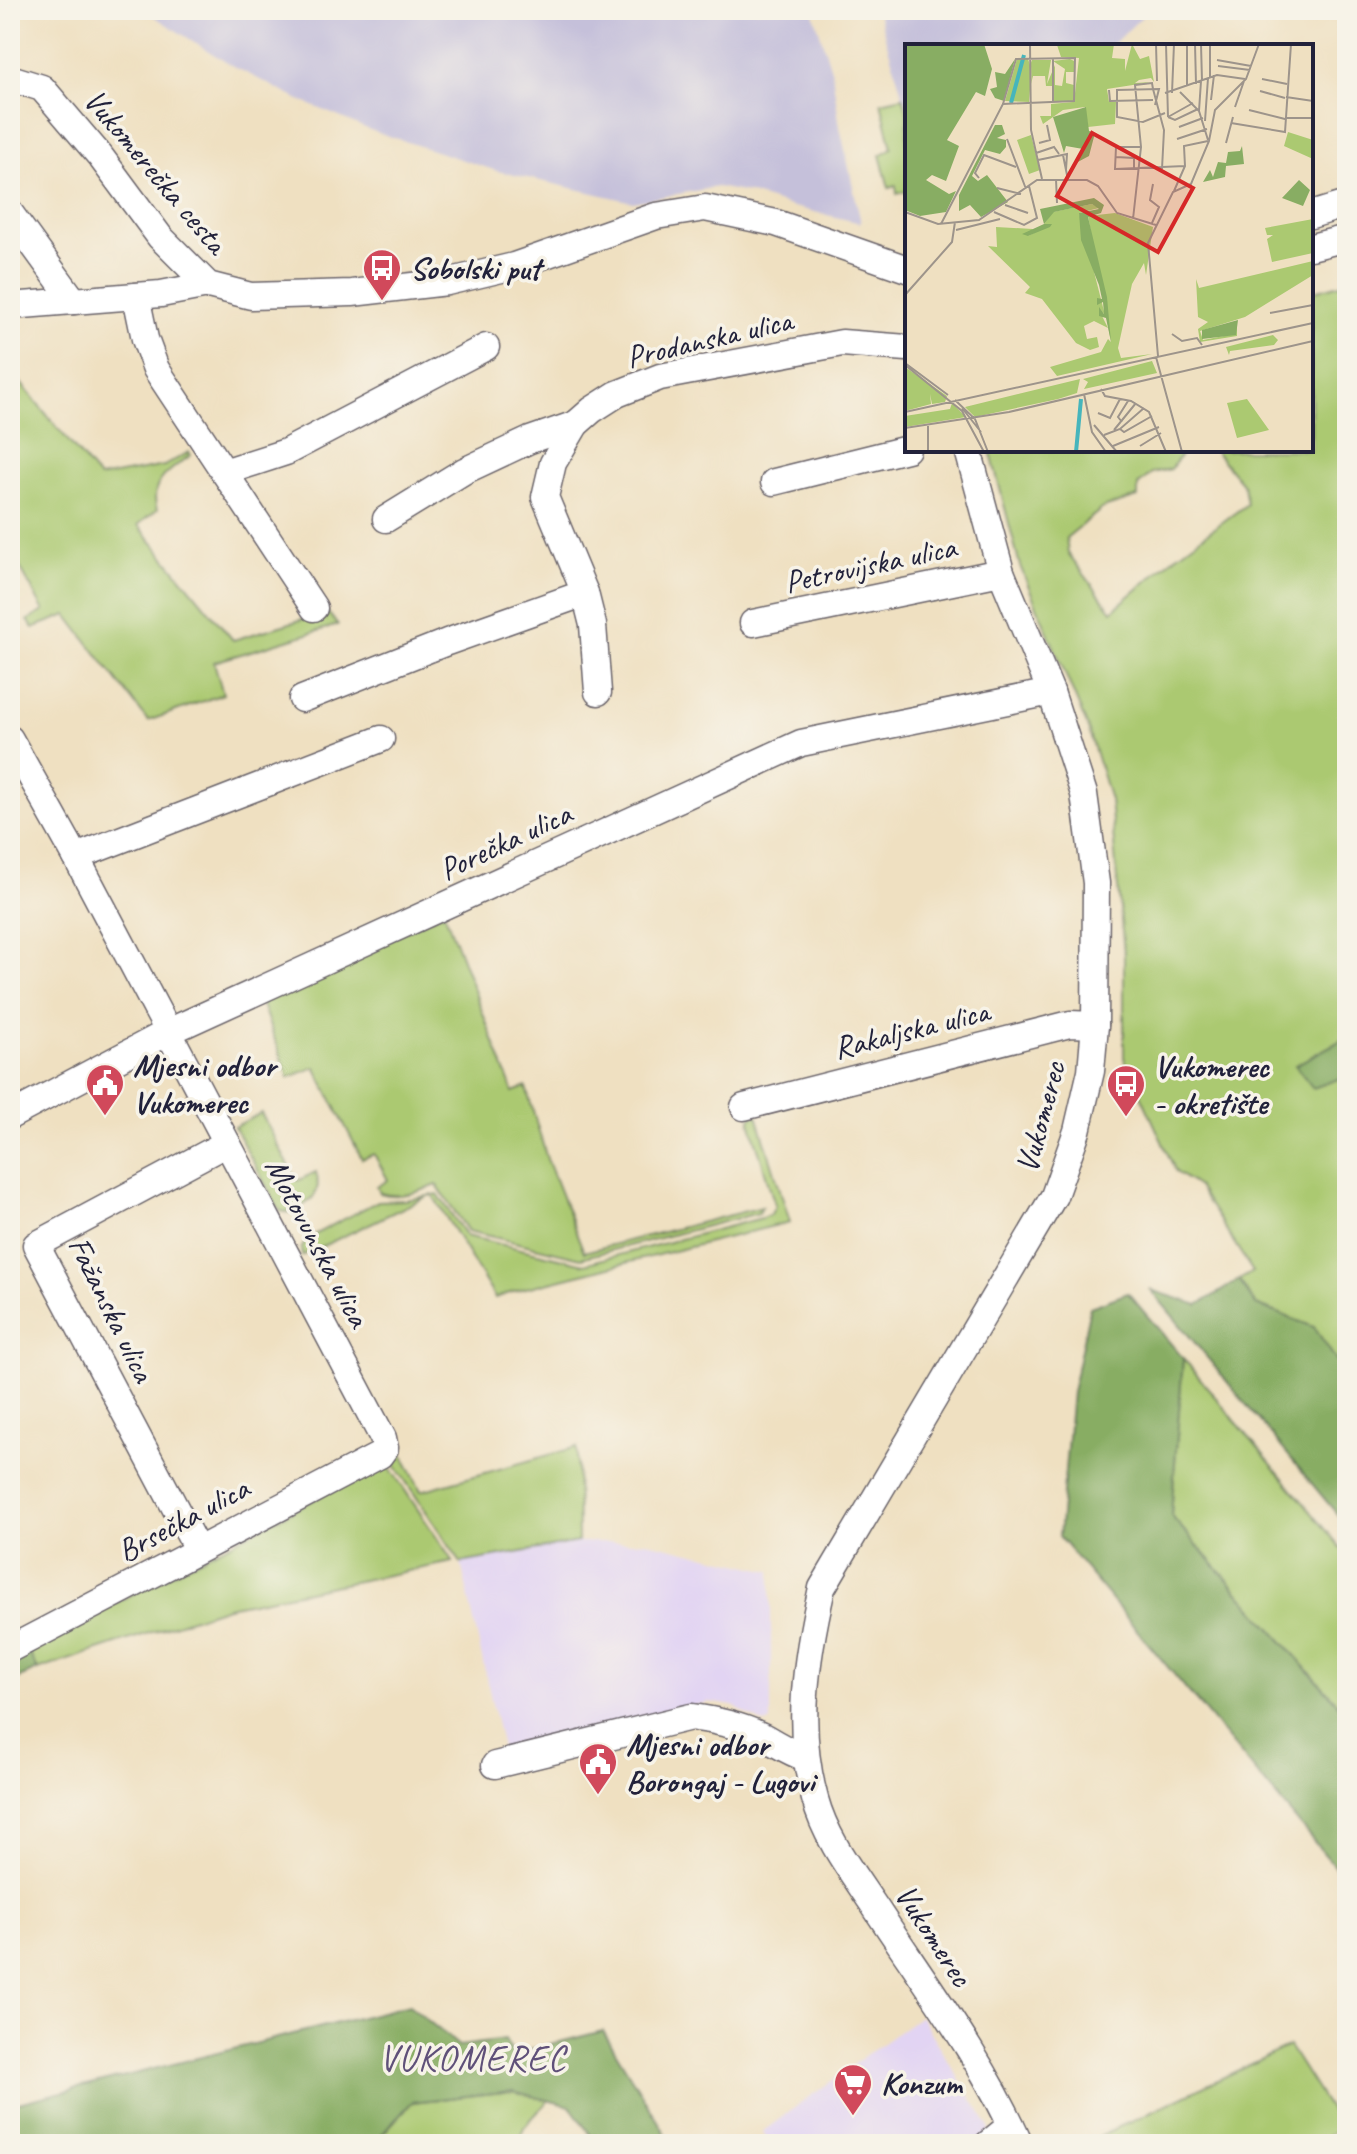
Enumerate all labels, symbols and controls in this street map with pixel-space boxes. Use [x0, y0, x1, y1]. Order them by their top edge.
inset map [905, 44, 1313, 452]
street label: Vukomerečka cesta [75, 80, 238, 264]
bus stop icon: Sobolski put [361, 247, 403, 302]
place label: Sobolski put [410, 248, 545, 289]
street label: Prodanska ulica [622, 299, 799, 377]
street label: Petrovijska ulica [781, 526, 961, 603]
street label: Porečka ulica [433, 792, 580, 890]
street label: Rakaljska ulica [829, 990, 996, 1069]
place label: Mjesni odbor Vukomerec [133, 1045, 279, 1123]
place label: Vukomerec - okretište [1154, 1046, 1271, 1124]
street label: Vukomerec [1006, 1056, 1075, 1177]
public building icon: Mjesni odbor Vukomerec [84, 1062, 126, 1117]
bus stop icon: Vukomerec - okretište [1105, 1063, 1147, 1118]
street label: Motovunska ulica [256, 1151, 380, 1336]
street label: Fažanska ulica [59, 1230, 165, 1390]
street label: Brsečka ulica [110, 1467, 258, 1571]
place label: Mjesni odbor Borongaj - Lugovi [626, 1724, 819, 1802]
public building icon: Mjesni odbor Borongaj - Lugovi [577, 1741, 619, 1796]
street label: Vukomerec [886, 1877, 982, 1995]
district label: VUKOMEREC [379, 2035, 569, 2081]
supermarket icon: Konzum [832, 2062, 874, 2117]
place label: Konzum [881, 2063, 964, 2104]

